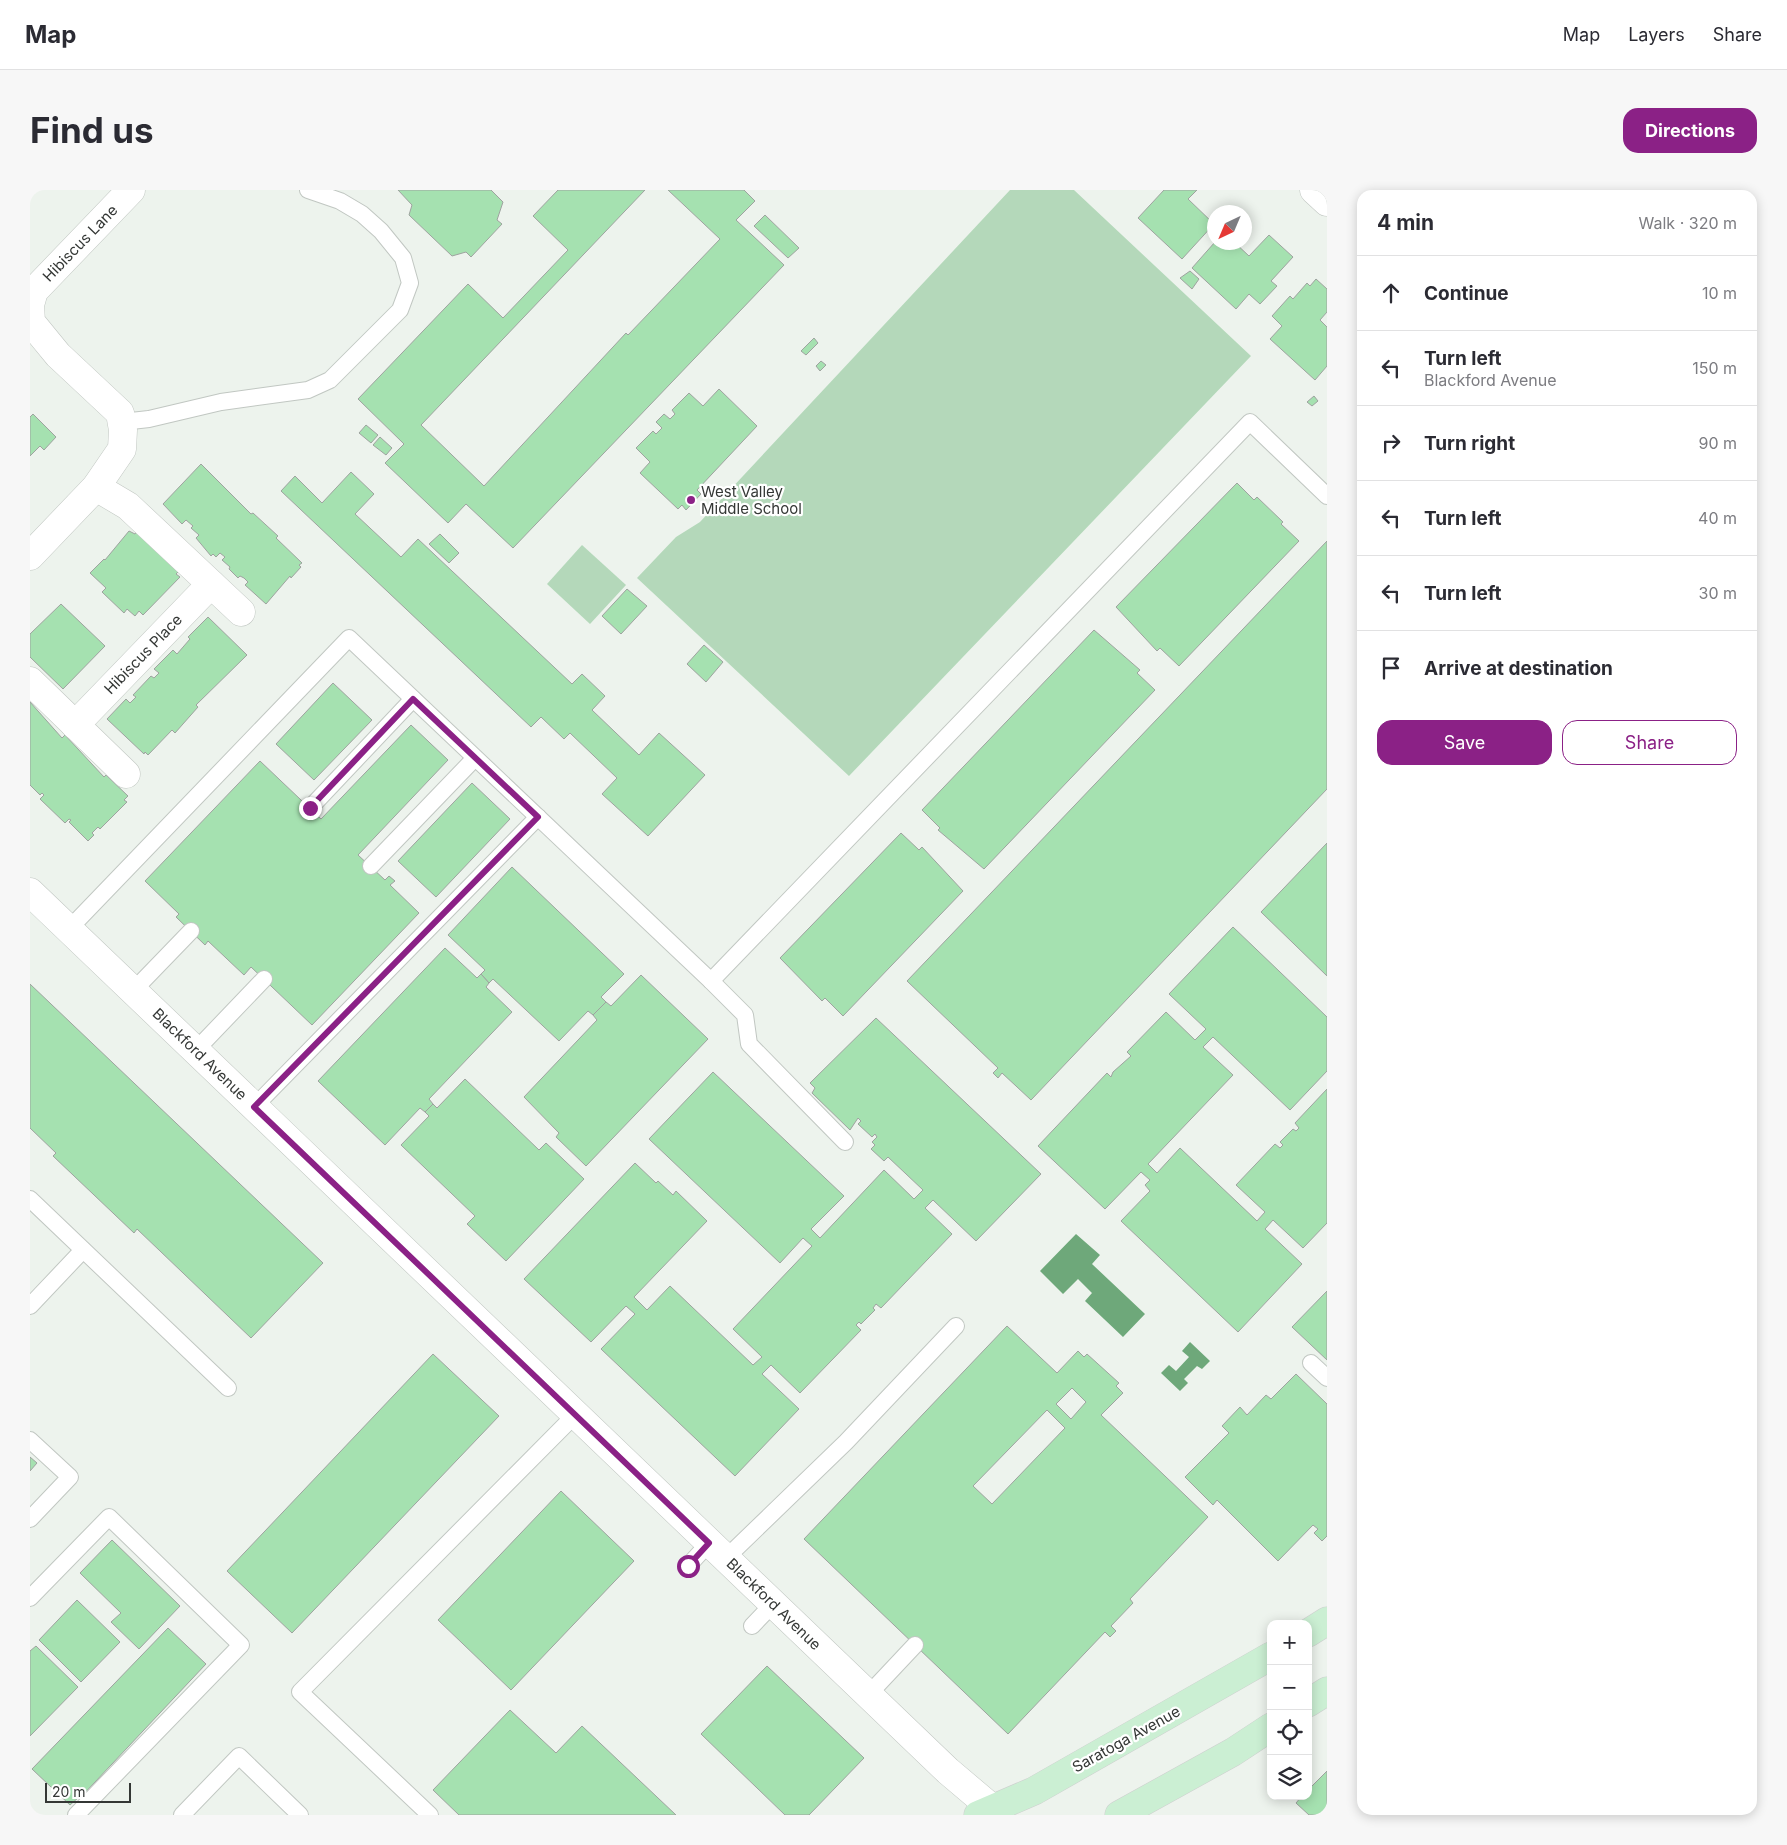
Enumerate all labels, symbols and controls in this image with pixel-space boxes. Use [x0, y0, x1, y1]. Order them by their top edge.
text: Map [25, 20, 76, 49]
text: Map [1563, 24, 1600, 45]
text: Layers [1628, 24, 1685, 45]
text: Share [1713, 24, 1762, 45]
button: Directions [1623, 108, 1757, 153]
text: Find us [30, 109, 154, 151]
street label: Hibiscus Lane [39, 201, 121, 285]
north arrow [1207, 205, 1252, 250]
text: 4 min [1377, 210, 1434, 235]
text: Walk · 320 m [1639, 213, 1737, 233]
icon: ahead [1377, 279, 1405, 307]
text: Continue [1424, 282, 1509, 305]
text: 10 m [1702, 283, 1737, 303]
text: Turn left [1424, 347, 1502, 370]
icon: left [1377, 354, 1405, 382]
text: 150 m [1692, 358, 1737, 378]
text: Blackford Avenue [1424, 370, 1557, 390]
icon: right [1377, 429, 1405, 457]
text: Turn right [1424, 432, 1515, 455]
text: 90 m [1698, 433, 1737, 453]
place label: West Valley Middle School [701, 482, 802, 518]
marker: West Valley Middle School [685, 494, 697, 506]
icon: left [1377, 504, 1405, 532]
text: Turn left [1424, 507, 1502, 530]
text: 40 m [1698, 508, 1737, 528]
icon: left [1377, 579, 1405, 607]
text: Turn left [1424, 582, 1502, 605]
text: 30 m [1699, 583, 1737, 603]
street label: Hibiscus Place [100, 610, 186, 698]
icon: arrive [1377, 654, 1405, 682]
text: Arrive at destination [1424, 657, 1613, 680]
button: Save [1377, 720, 1552, 765]
button: Share [1562, 720, 1737, 765]
route end [299, 797, 322, 820]
street label: Blackford Avenue [149, 1004, 251, 1104]
street label: Blackford Avenue [723, 1554, 825, 1654]
route start [677, 1555, 700, 1578]
map controls [1267, 1620, 1312, 1800]
button: + [1267, 1620, 1312, 1665]
button: − [1267, 1665, 1312, 1710]
street label: Saratoga Avenue [1069, 1702, 1183, 1776]
button: locate [1267, 1710, 1312, 1755]
button: layers [1267, 1755, 1312, 1800]
scale bar [45, 1780, 131, 1803]
text: 20 m [52, 1783, 86, 1800]

